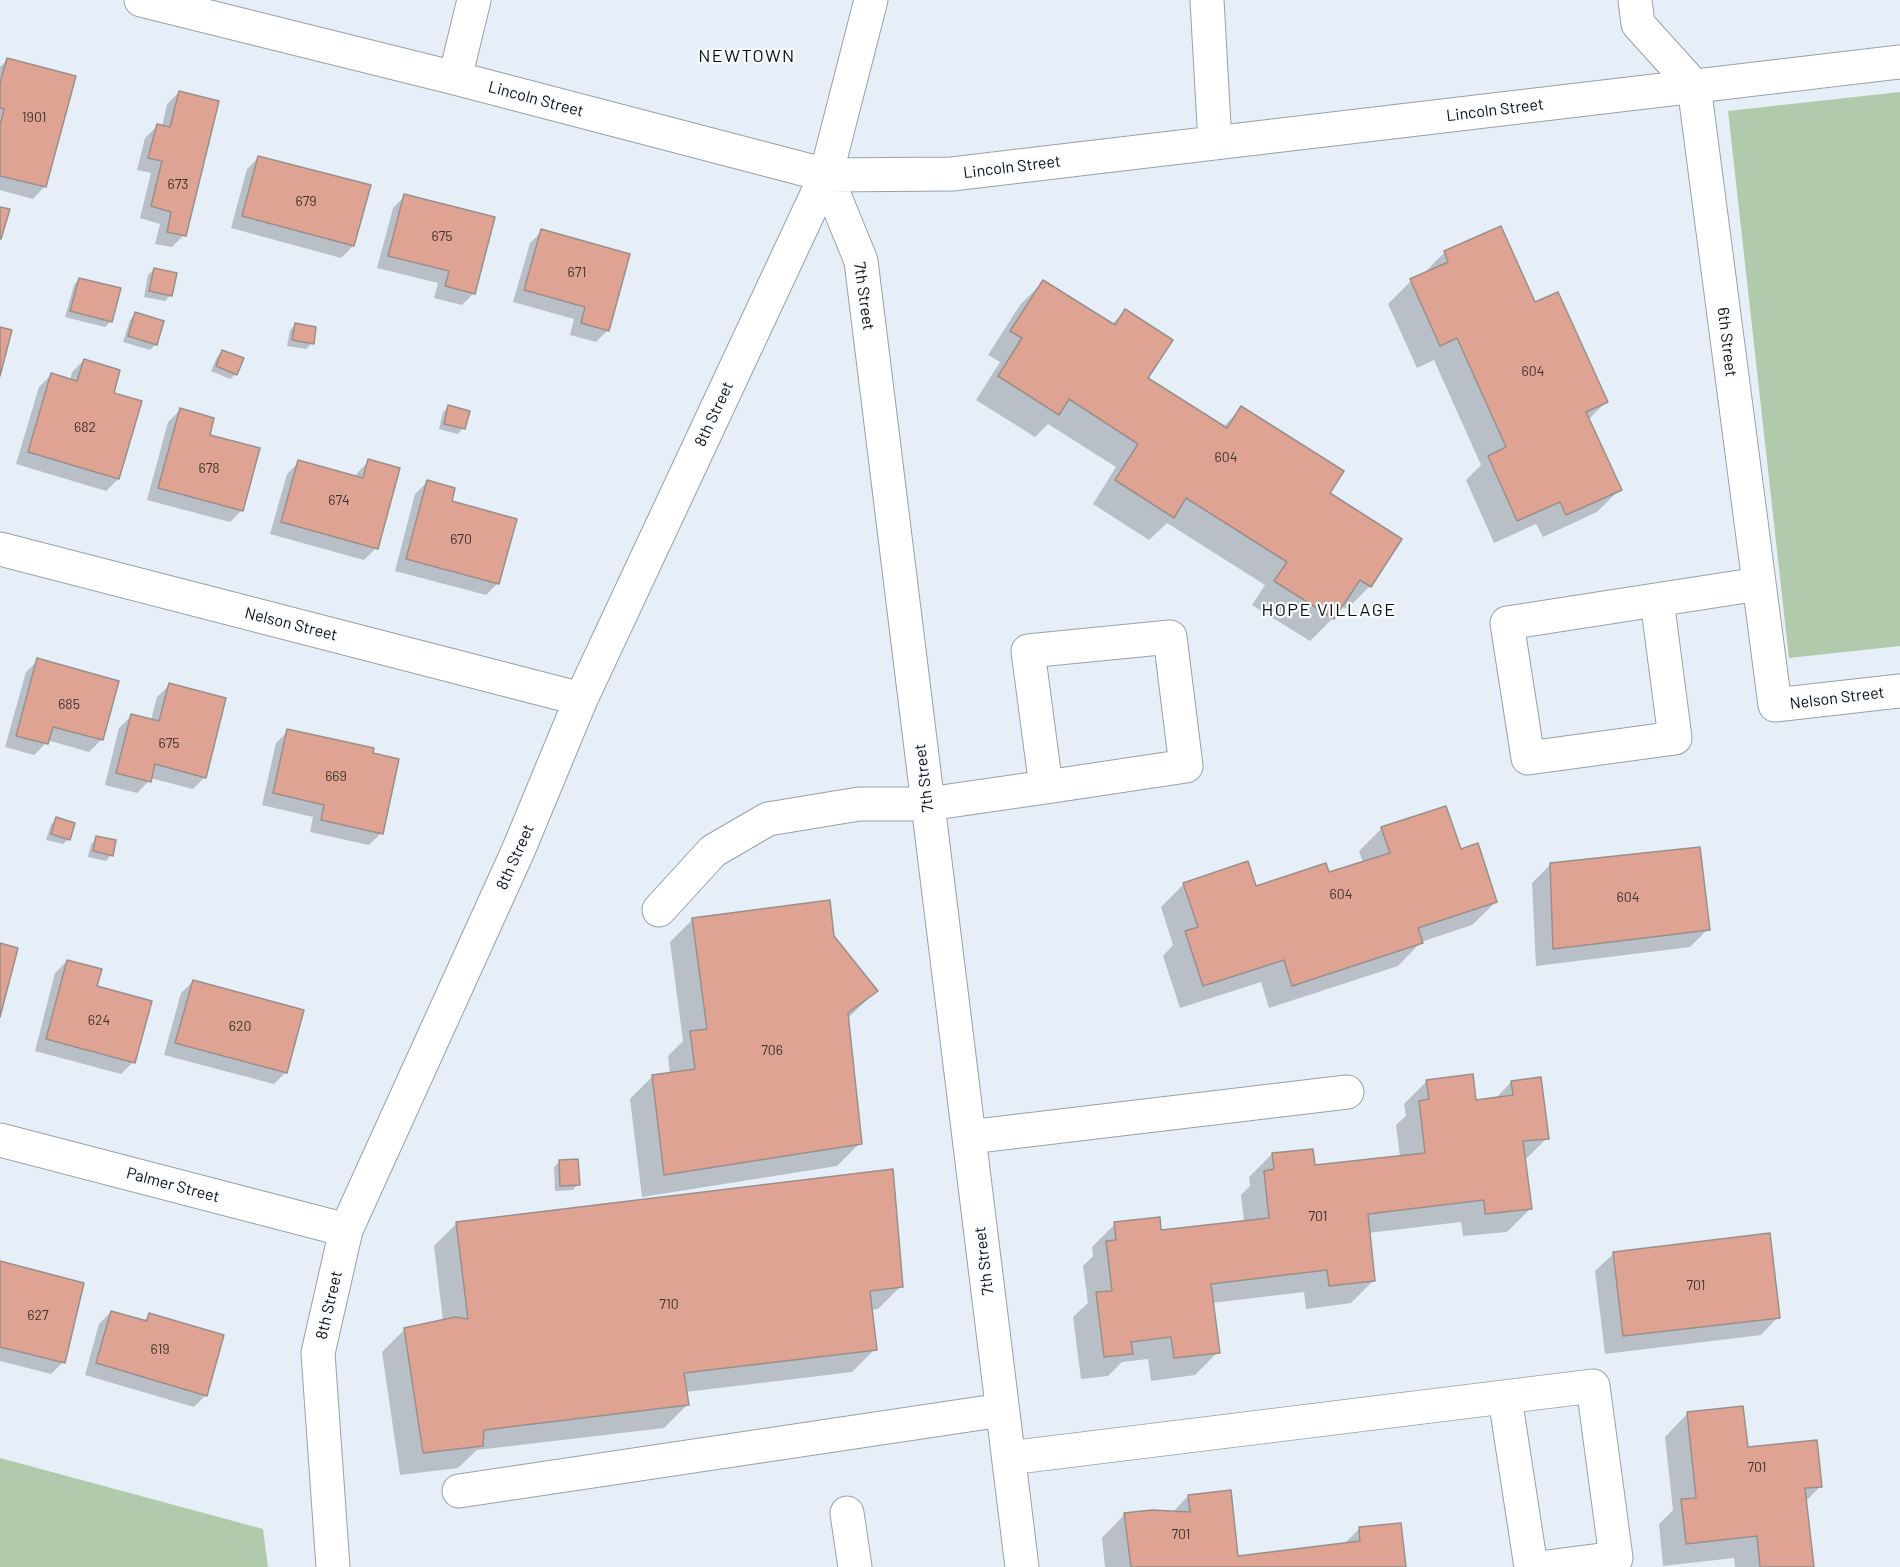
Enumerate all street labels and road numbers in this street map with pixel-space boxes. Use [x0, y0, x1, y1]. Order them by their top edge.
street label: Lincoln Street [486, 77, 586, 121]
street label: Lincoln Street [1445, 95, 1545, 125]
street label: Lincoln Street [962, 152, 1062, 182]
street label: 7th Street [850, 261, 878, 331]
street label: 6th Street [1713, 306, 1741, 378]
street label: 8th Street [691, 378, 737, 450]
street label: Nelson Street [243, 603, 339, 645]
street label: Nelson Street [1789, 683, 1885, 713]
street label: 7th Street [910, 743, 938, 813]
street label: 8th Street [492, 821, 538, 893]
street label: Palmer Street [124, 1163, 222, 1207]
street label: 7th Street [970, 1226, 998, 1296]
street label: 8th Street [312, 1269, 346, 1341]

